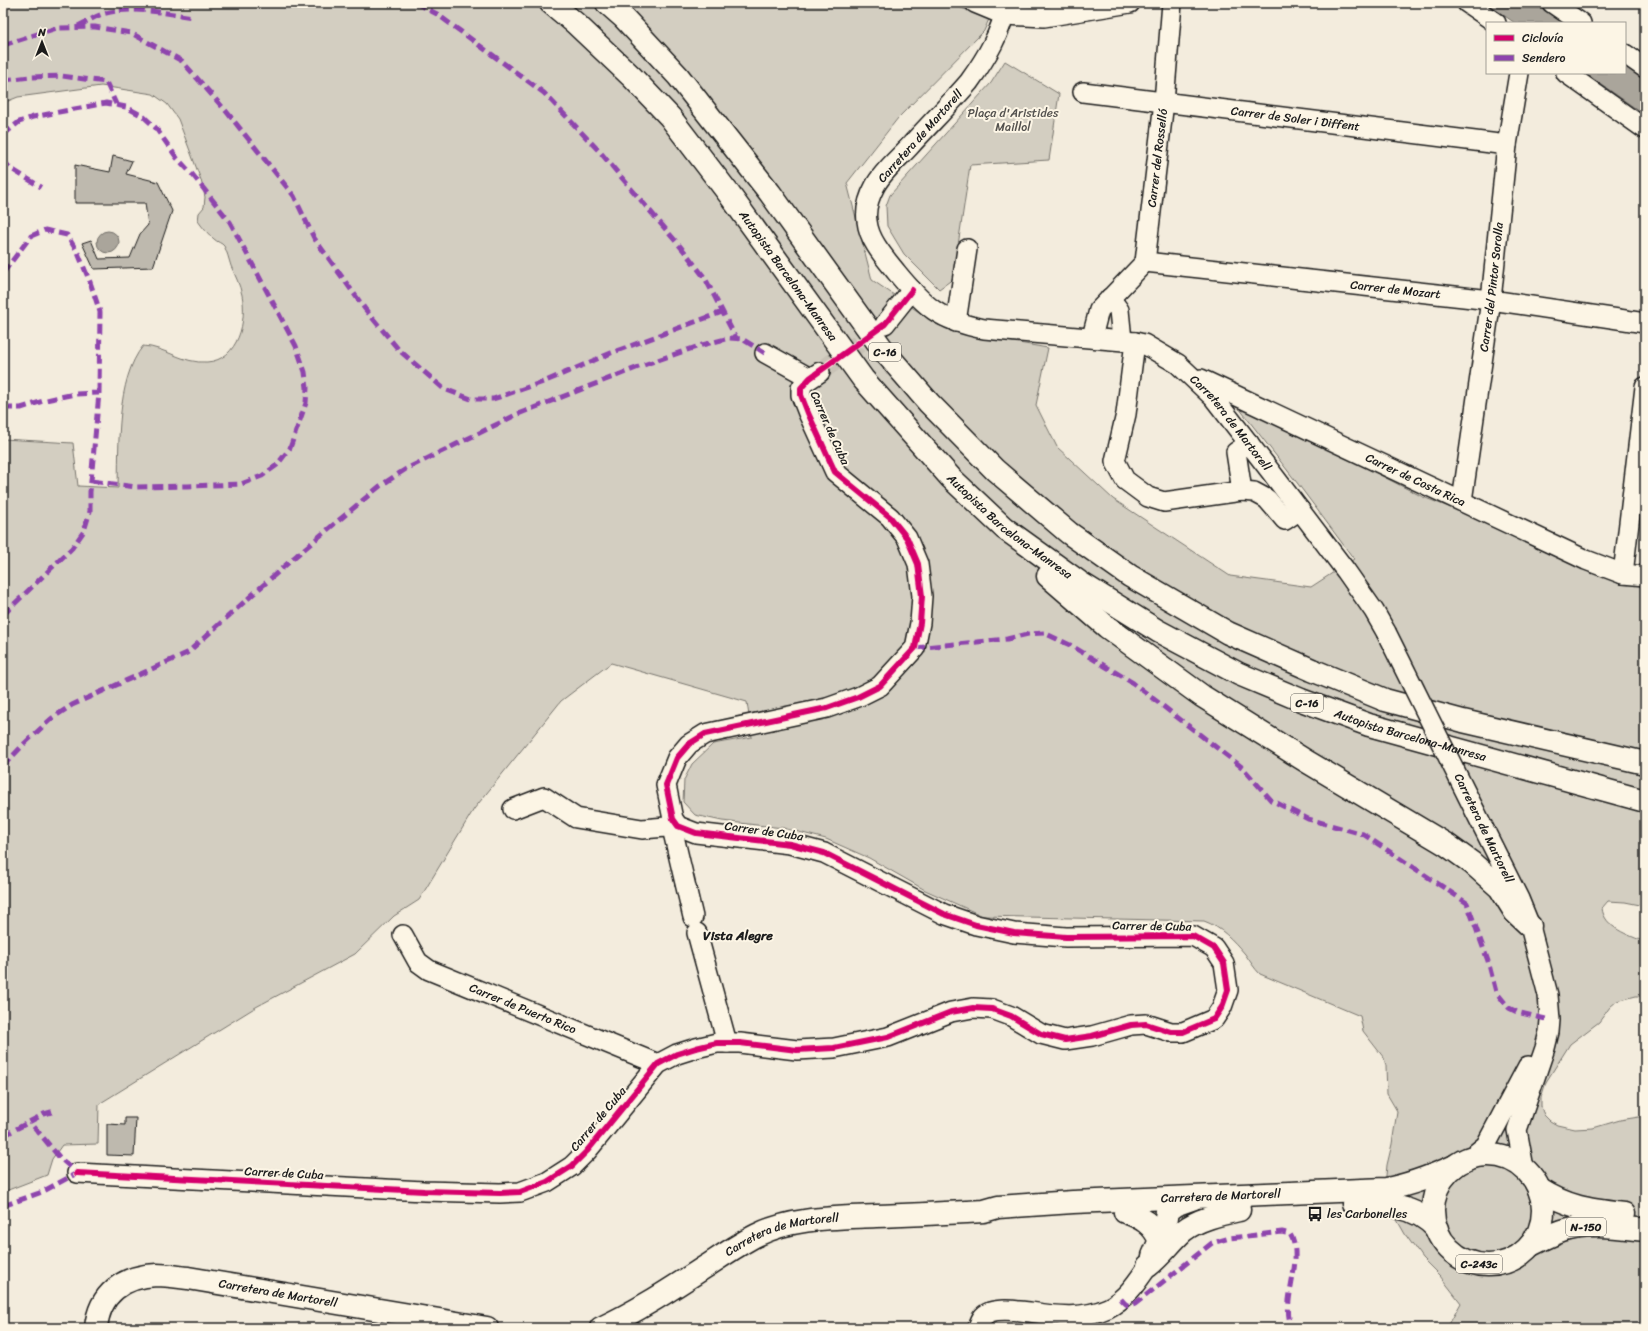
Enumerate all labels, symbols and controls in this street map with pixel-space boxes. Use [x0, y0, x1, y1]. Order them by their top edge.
north arrow [22, 22, 62, 62]
legend [1486, 22, 1626, 74]
text: N [37, 23, 46, 42]
text: Ciclovía [1522, 27, 1563, 49]
text: Sendero [1522, 47, 1566, 69]
street label: Carretera de Martorell [872, 84, 969, 188]
street label: Carrer de Soler i Diffent [1230, 100, 1361, 137]
park label: Plaça d'Aristides Maillol [968, 102, 1059, 138]
street label: Carrer del Rosselló [1141, 107, 1174, 209]
street label: Autopista Barcelona-Manresa [733, 205, 844, 347]
street label: Carrer del Pintor Sorolla [1473, 220, 1510, 353]
street label: Carrer de Mozart [1349, 274, 1442, 305]
road number: C-16 [869, 343, 901, 361]
street label: Carretera de Martorell [1184, 369, 1278, 476]
street label: Carrer de Cuba [804, 387, 857, 470]
street label: Carrer de Costa Rica [1362, 447, 1469, 513]
street label: Autopista Barcelona-Manresa [941, 468, 1078, 585]
road number: C-16 [1291, 694, 1323, 712]
street label: Autopista Barcelona-Manresa [1330, 702, 1490, 768]
street label: Carretera de Martorell [1448, 769, 1520, 887]
street label: Carrer de Cuba [723, 815, 806, 848]
street label: Carrer de Cuba [1112, 914, 1193, 938]
district label: Vista Alegre [703, 924, 773, 947]
street label: Carrer de Puerto Rico [466, 977, 580, 1040]
street label: Carrer de Cuba [564, 1081, 632, 1156]
street label: Carrer de Cuba [244, 1160, 325, 1186]
street label: Carretera de Martorell [1160, 1182, 1282, 1209]
place label: les Carbonelles [1327, 1203, 1408, 1225]
bus stop icon: les Carbonelles [1306, 1205, 1324, 1223]
street label: Carretera de Martorell [720, 1207, 840, 1262]
road number: N-150 [1566, 1218, 1606, 1236]
road number: C-243c [1456, 1255, 1502, 1273]
street label: Carretera de Martorell [217, 1272, 340, 1314]

